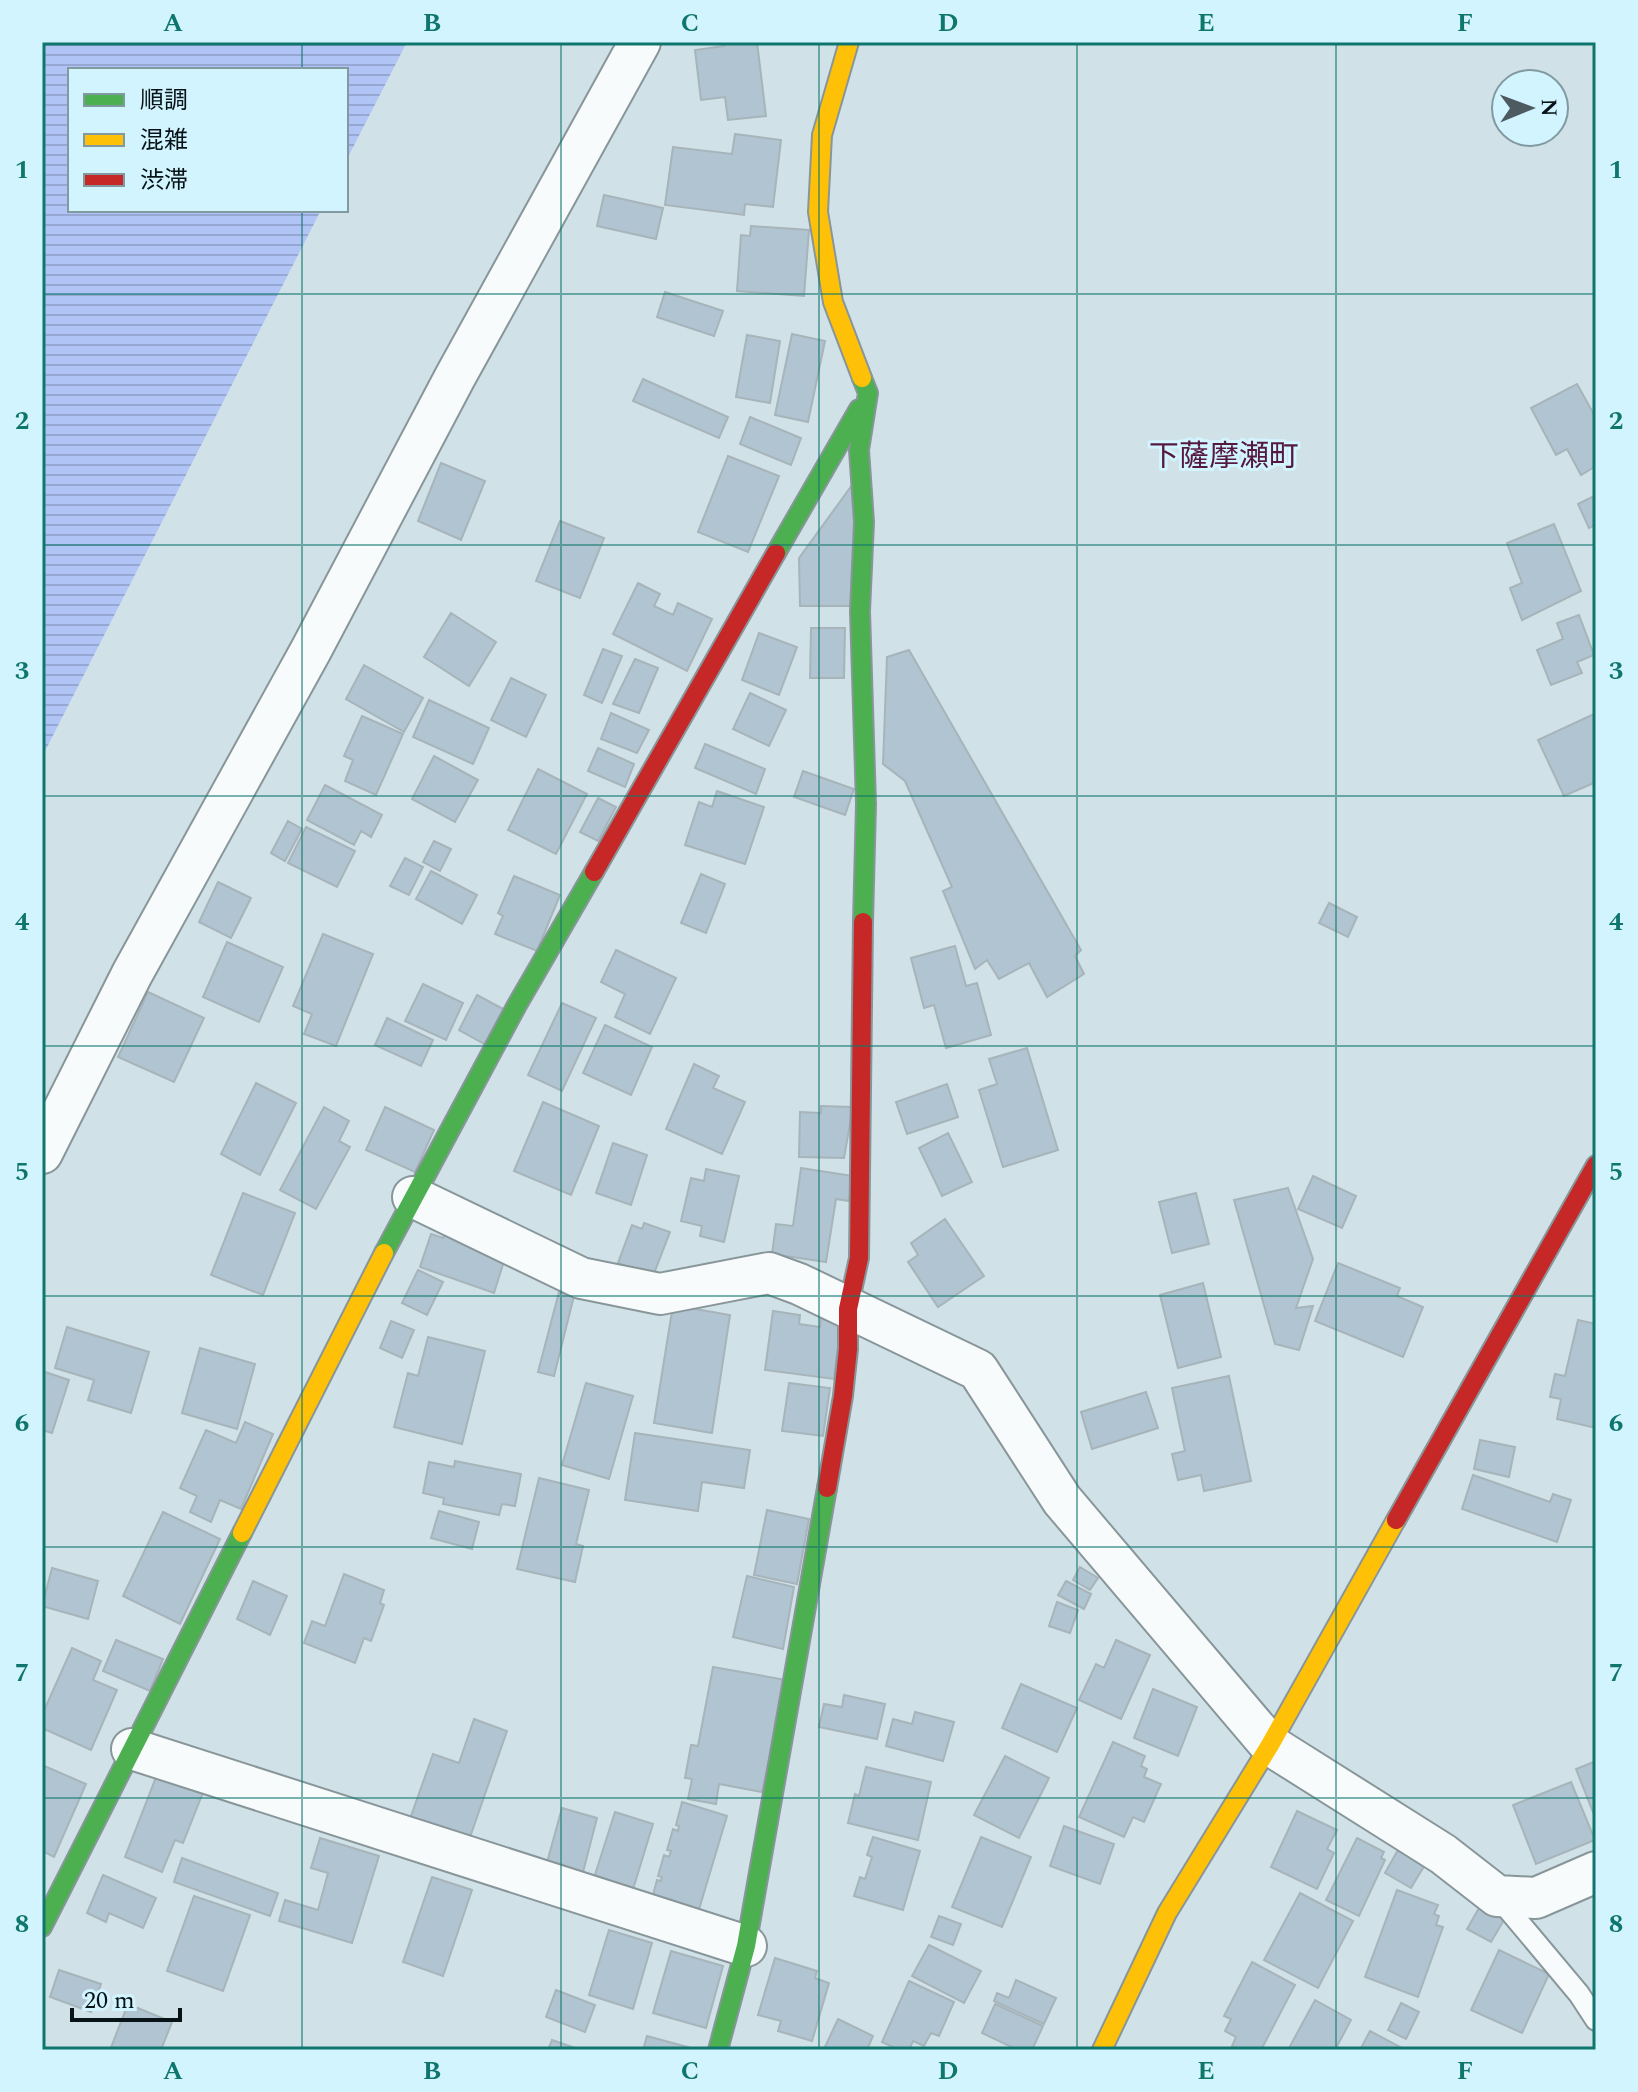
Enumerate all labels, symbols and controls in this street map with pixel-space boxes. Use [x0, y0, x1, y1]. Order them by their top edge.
text: A [163, 3, 183, 43]
text: B [423, 3, 441, 43]
text: C [681, 3, 699, 43]
text: D [938, 3, 958, 43]
text: E [1197, 3, 1215, 43]
text: F [1457, 3, 1473, 43]
legend [68, 68, 348, 212]
north arrow [1490, 68, 1570, 148]
text: 順調 [140, 83, 188, 119]
text: N [1532, 98, 1565, 117]
text: 混雑 [140, 123, 188, 159]
text: 1 [15, 150, 29, 190]
text: 1 [1609, 150, 1623, 190]
text: 渋滞 [140, 163, 188, 199]
text: 2 [15, 401, 29, 441]
text: 2 [1609, 401, 1623, 441]
district label: 下薩摩瀬町 [1149, 434, 1299, 480]
text: 3 [15, 651, 29, 691]
text: 3 [1609, 651, 1623, 691]
text: 4 [15, 902, 30, 942]
text: 4 [1609, 902, 1624, 942]
text: 5 [15, 1152, 29, 1192]
text: 5 [1609, 1152, 1623, 1192]
text: 6 [15, 1403, 29, 1443]
text: 6 [1609, 1403, 1623, 1443]
text: 7 [15, 1653, 29, 1693]
text: 7 [1609, 1653, 1623, 1693]
text: 8 [15, 1904, 29, 1944]
text: 8 [1609, 1904, 1623, 1944]
scale bar [72, 1972, 180, 2022]
text: 20 m [84, 1983, 135, 2019]
text: A [163, 2051, 183, 2091]
text: B [423, 2051, 441, 2091]
text: C [681, 2051, 699, 2091]
text: D [938, 2051, 958, 2091]
text: E [1197, 2051, 1215, 2091]
text: F [1457, 2051, 1473, 2091]

